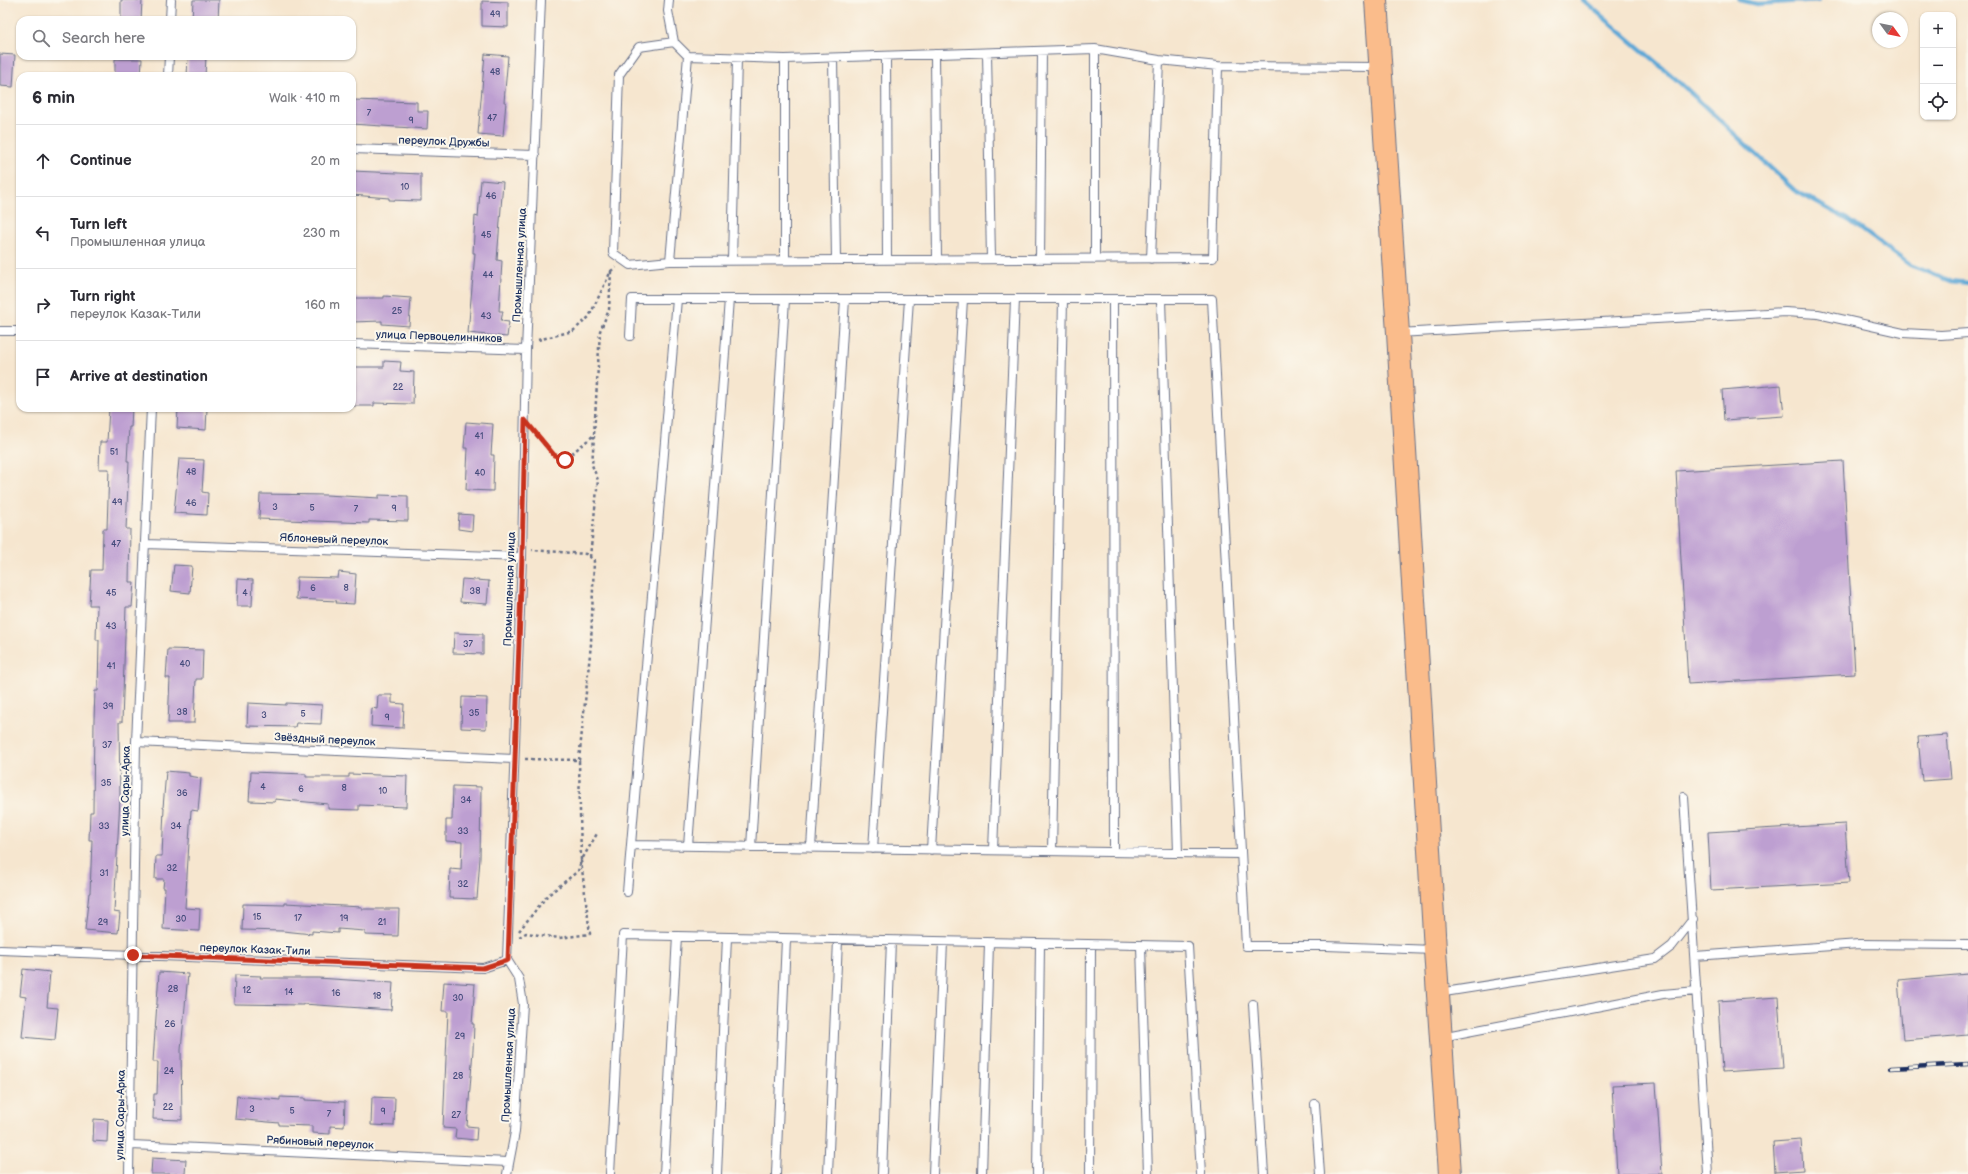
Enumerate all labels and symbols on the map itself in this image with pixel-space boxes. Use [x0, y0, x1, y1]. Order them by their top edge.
house number: 49 [490, 9, 500, 20]
north arrow [1872, 12, 1908, 48]
house number: 48 [490, 67, 500, 78]
house number: 7 [367, 108, 372, 119]
house number: 47 [487, 113, 498, 124]
house number: 9 [408, 115, 414, 126]
street label: переулок Дружбы [398, 133, 490, 150]
house number: 10 [401, 182, 409, 193]
house number: 46 [486, 191, 497, 202]
street label: Промышленная улица [510, 207, 529, 323]
house number: 45 [481, 230, 491, 241]
house number: 44 [483, 270, 494, 281]
house number: 25 [392, 306, 402, 317]
house number: 43 [480, 311, 492, 322]
street label: улица Первоцелинников [376, 328, 503, 345]
house number: 22 [393, 382, 404, 393]
house number: 41 [475, 431, 483, 442]
house number: 51 [110, 447, 118, 458]
route start [556, 451, 574, 469]
house number: 48 [186, 467, 196, 478]
house number: 40 [475, 468, 485, 479]
house number: 49 [112, 497, 122, 508]
house number: 46 [186, 498, 197, 509]
house number: 3 [272, 502, 278, 513]
house number: 5 [309, 503, 315, 514]
house number: 9 [391, 503, 397, 514]
house number: 7 [354, 504, 359, 515]
street label: Яблоневый переулок [279, 531, 389, 548]
street label: Промышленная улица [501, 531, 518, 647]
house number: 47 [111, 539, 122, 550]
house number: 6 [310, 583, 316, 594]
house number: 8 [343, 583, 349, 594]
house number: 38 [470, 586, 480, 597]
house number: 45 [106, 588, 116, 599]
house number: 4 [242, 588, 248, 599]
house number: 43 [105, 621, 117, 632]
house number: 37 [463, 639, 474, 650]
house number: 40 [180, 659, 190, 670]
house number: 41 [107, 661, 115, 672]
house number: 39 [103, 701, 113, 712]
house number: 38 [177, 707, 187, 718]
house number: 35 [469, 708, 479, 719]
house number: 5 [300, 709, 306, 720]
house number: 3 [261, 710, 267, 721]
house number: 9 [384, 712, 390, 723]
street label: Звёздный переулок [274, 730, 376, 749]
house number: 37 [102, 740, 113, 751]
street label: улица Сары-Арка [118, 745, 133, 836]
house number: 35 [101, 778, 111, 789]
house number: 4 [260, 782, 266, 793]
house number: 8 [341, 783, 347, 794]
house number: 6 [298, 784, 304, 795]
house number: 10 [379, 786, 387, 797]
house number: 36 [176, 788, 188, 799]
house number: 34 [460, 795, 472, 806]
house number: 33 [98, 821, 110, 832]
house number: 34 [170, 821, 182, 832]
house number: 33 [457, 826, 469, 837]
house number: 32 [167, 863, 178, 874]
house number: 31 [99, 868, 109, 879]
house number: 32 [458, 879, 469, 890]
house number: 15 [253, 912, 261, 923]
house number: 17 [294, 913, 303, 924]
house number: 19 [340, 913, 348, 924]
house number: 30 [176, 914, 186, 925]
house number: 29 [98, 917, 108, 928]
house number: 21 [378, 917, 386, 928]
street label: переулок Казак-Тили [199, 941, 311, 958]
route end [124, 946, 142, 964]
house number: 28 [168, 984, 178, 995]
house number: 12 [243, 985, 252, 996]
house number: 14 [285, 987, 294, 998]
house number: 16 [332, 988, 341, 999]
house number: 18 [373, 991, 381, 1002]
house number: 30 [453, 993, 463, 1004]
street label: Промышленная улица [499, 1007, 518, 1123]
house number: 26 [165, 1019, 176, 1030]
house number: 29 [455, 1031, 465, 1042]
house number: 24 [164, 1066, 175, 1077]
street label: улица Сары-Арка [113, 1069, 128, 1160]
house number: 28 [453, 1071, 463, 1082]
house number: 22 [163, 1102, 174, 1113]
house number: 3 [249, 1104, 255, 1115]
house number: 5 [289, 1106, 295, 1117]
house number: 9 [380, 1106, 386, 1117]
house number: 7 [327, 1109, 332, 1120]
house number: 27 [451, 1110, 461, 1121]
street label: Рябиновый переулок [266, 1133, 374, 1152]

